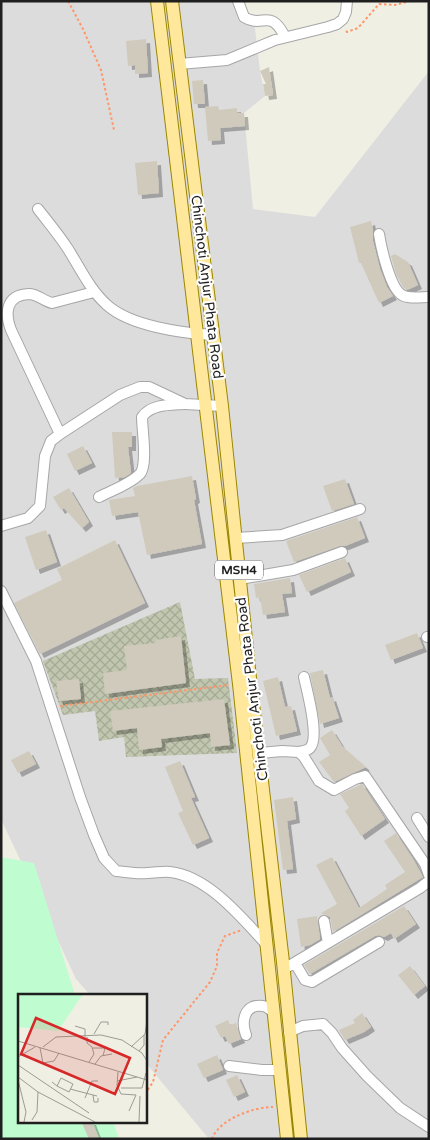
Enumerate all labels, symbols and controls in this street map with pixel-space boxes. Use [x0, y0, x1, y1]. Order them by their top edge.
street label: Chinchoti Anjur Phata Road [187, 194, 227, 380]
road number: MSH4 [215, 560, 263, 580]
street label: Chinchoti Anjur Phata Road [232, 596, 272, 782]
inset map [18, 994, 146, 1122]

